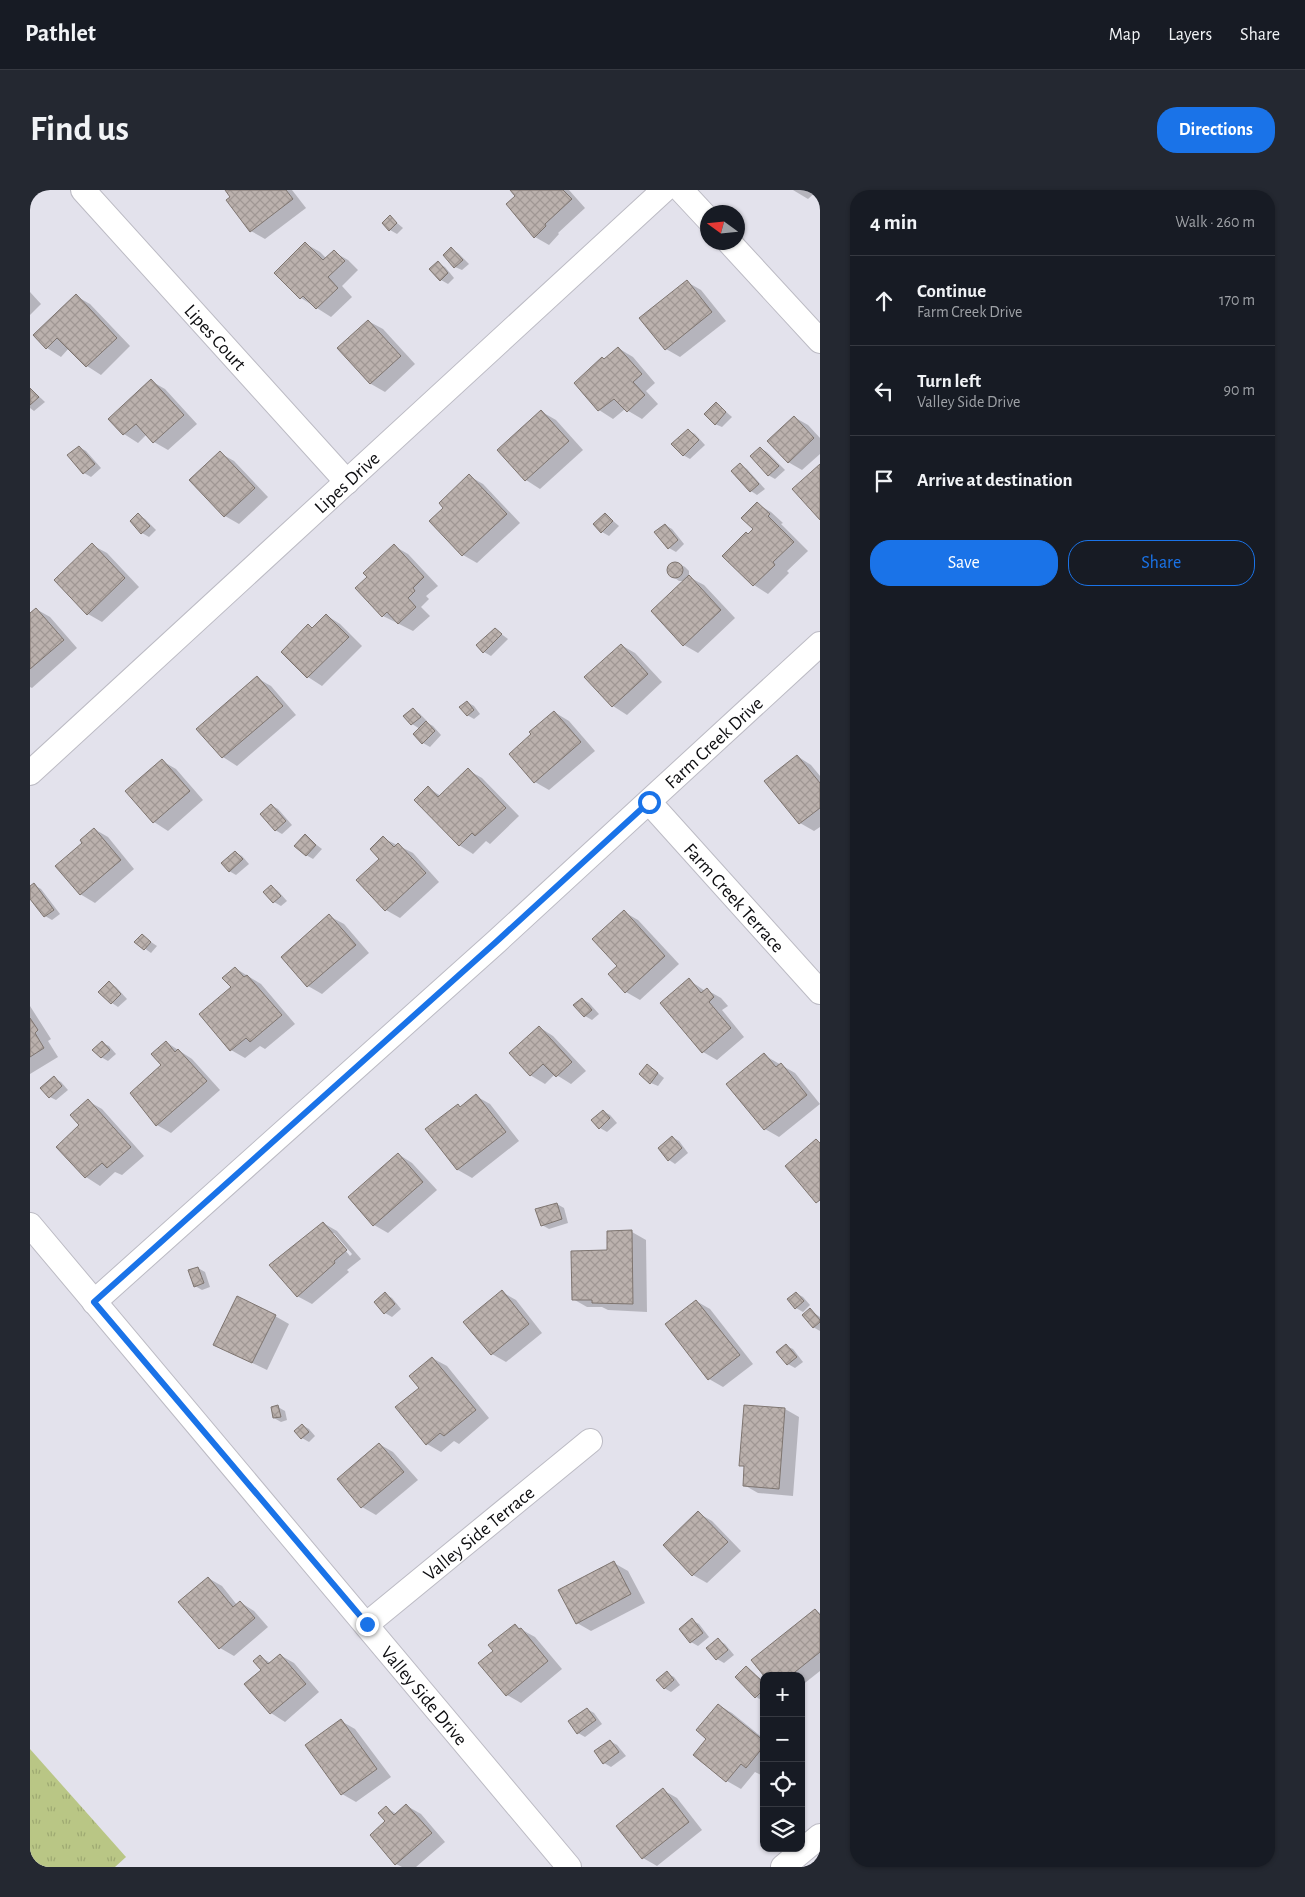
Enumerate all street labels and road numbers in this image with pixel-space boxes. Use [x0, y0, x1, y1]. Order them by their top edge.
street label: Lipes Court [180, 301, 249, 375]
street label: Lipes Drive [311, 449, 384, 517]
street label: Farm Creek Drive [662, 694, 767, 793]
street label: Farm Creek Terrace [680, 840, 787, 956]
street label: Valley Side Terrace [420, 1483, 538, 1585]
street label: Valley Side Drive [377, 1643, 470, 1749]

